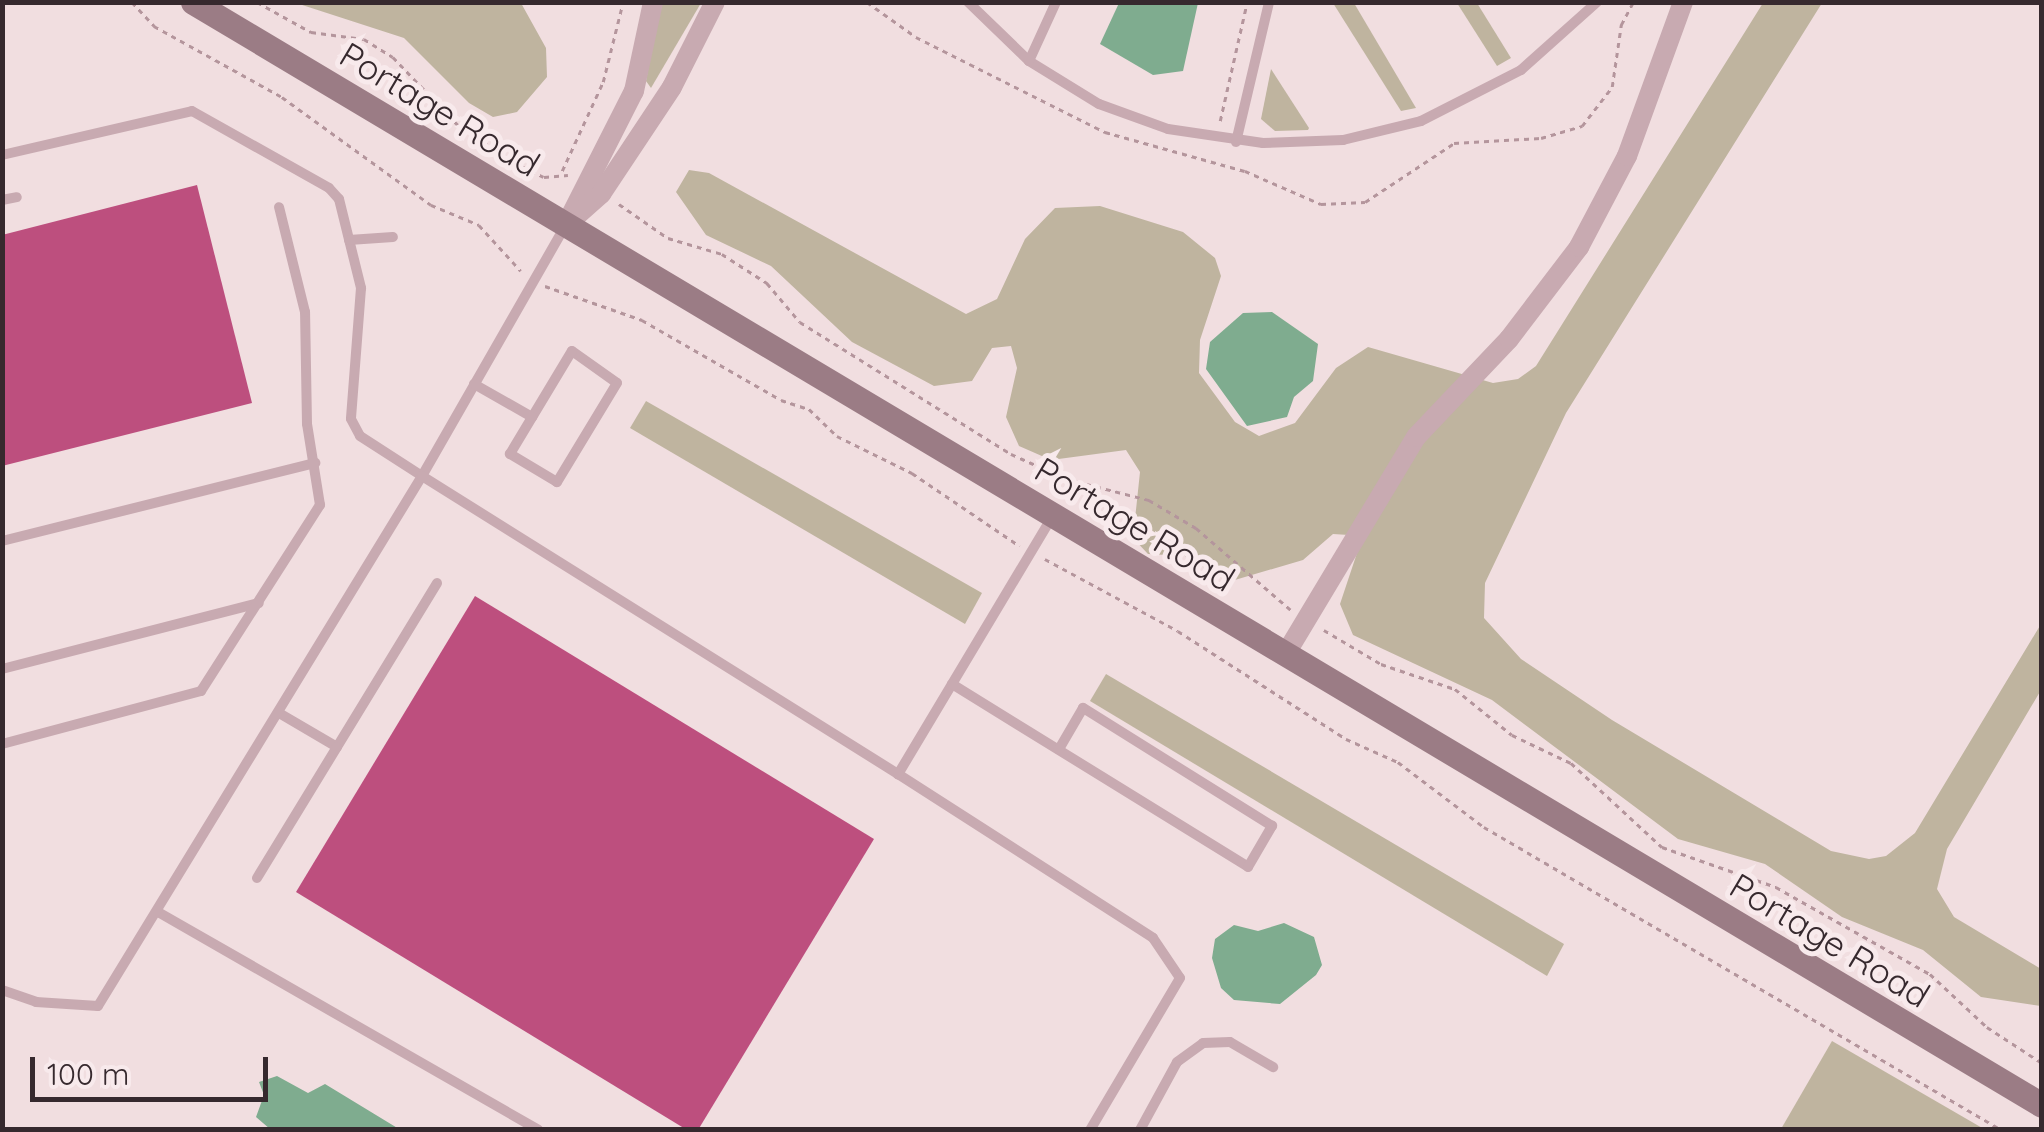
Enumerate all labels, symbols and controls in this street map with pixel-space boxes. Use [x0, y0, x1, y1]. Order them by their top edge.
street label: Portage Road [333, 33, 547, 185]
street label: Portage Road [1028, 448, 1242, 600]
street label: Portage Road [1723, 864, 1937, 1016]
scale bar [35, 1037, 272, 1099]
text: 100 m [47, 1055, 129, 1093]

